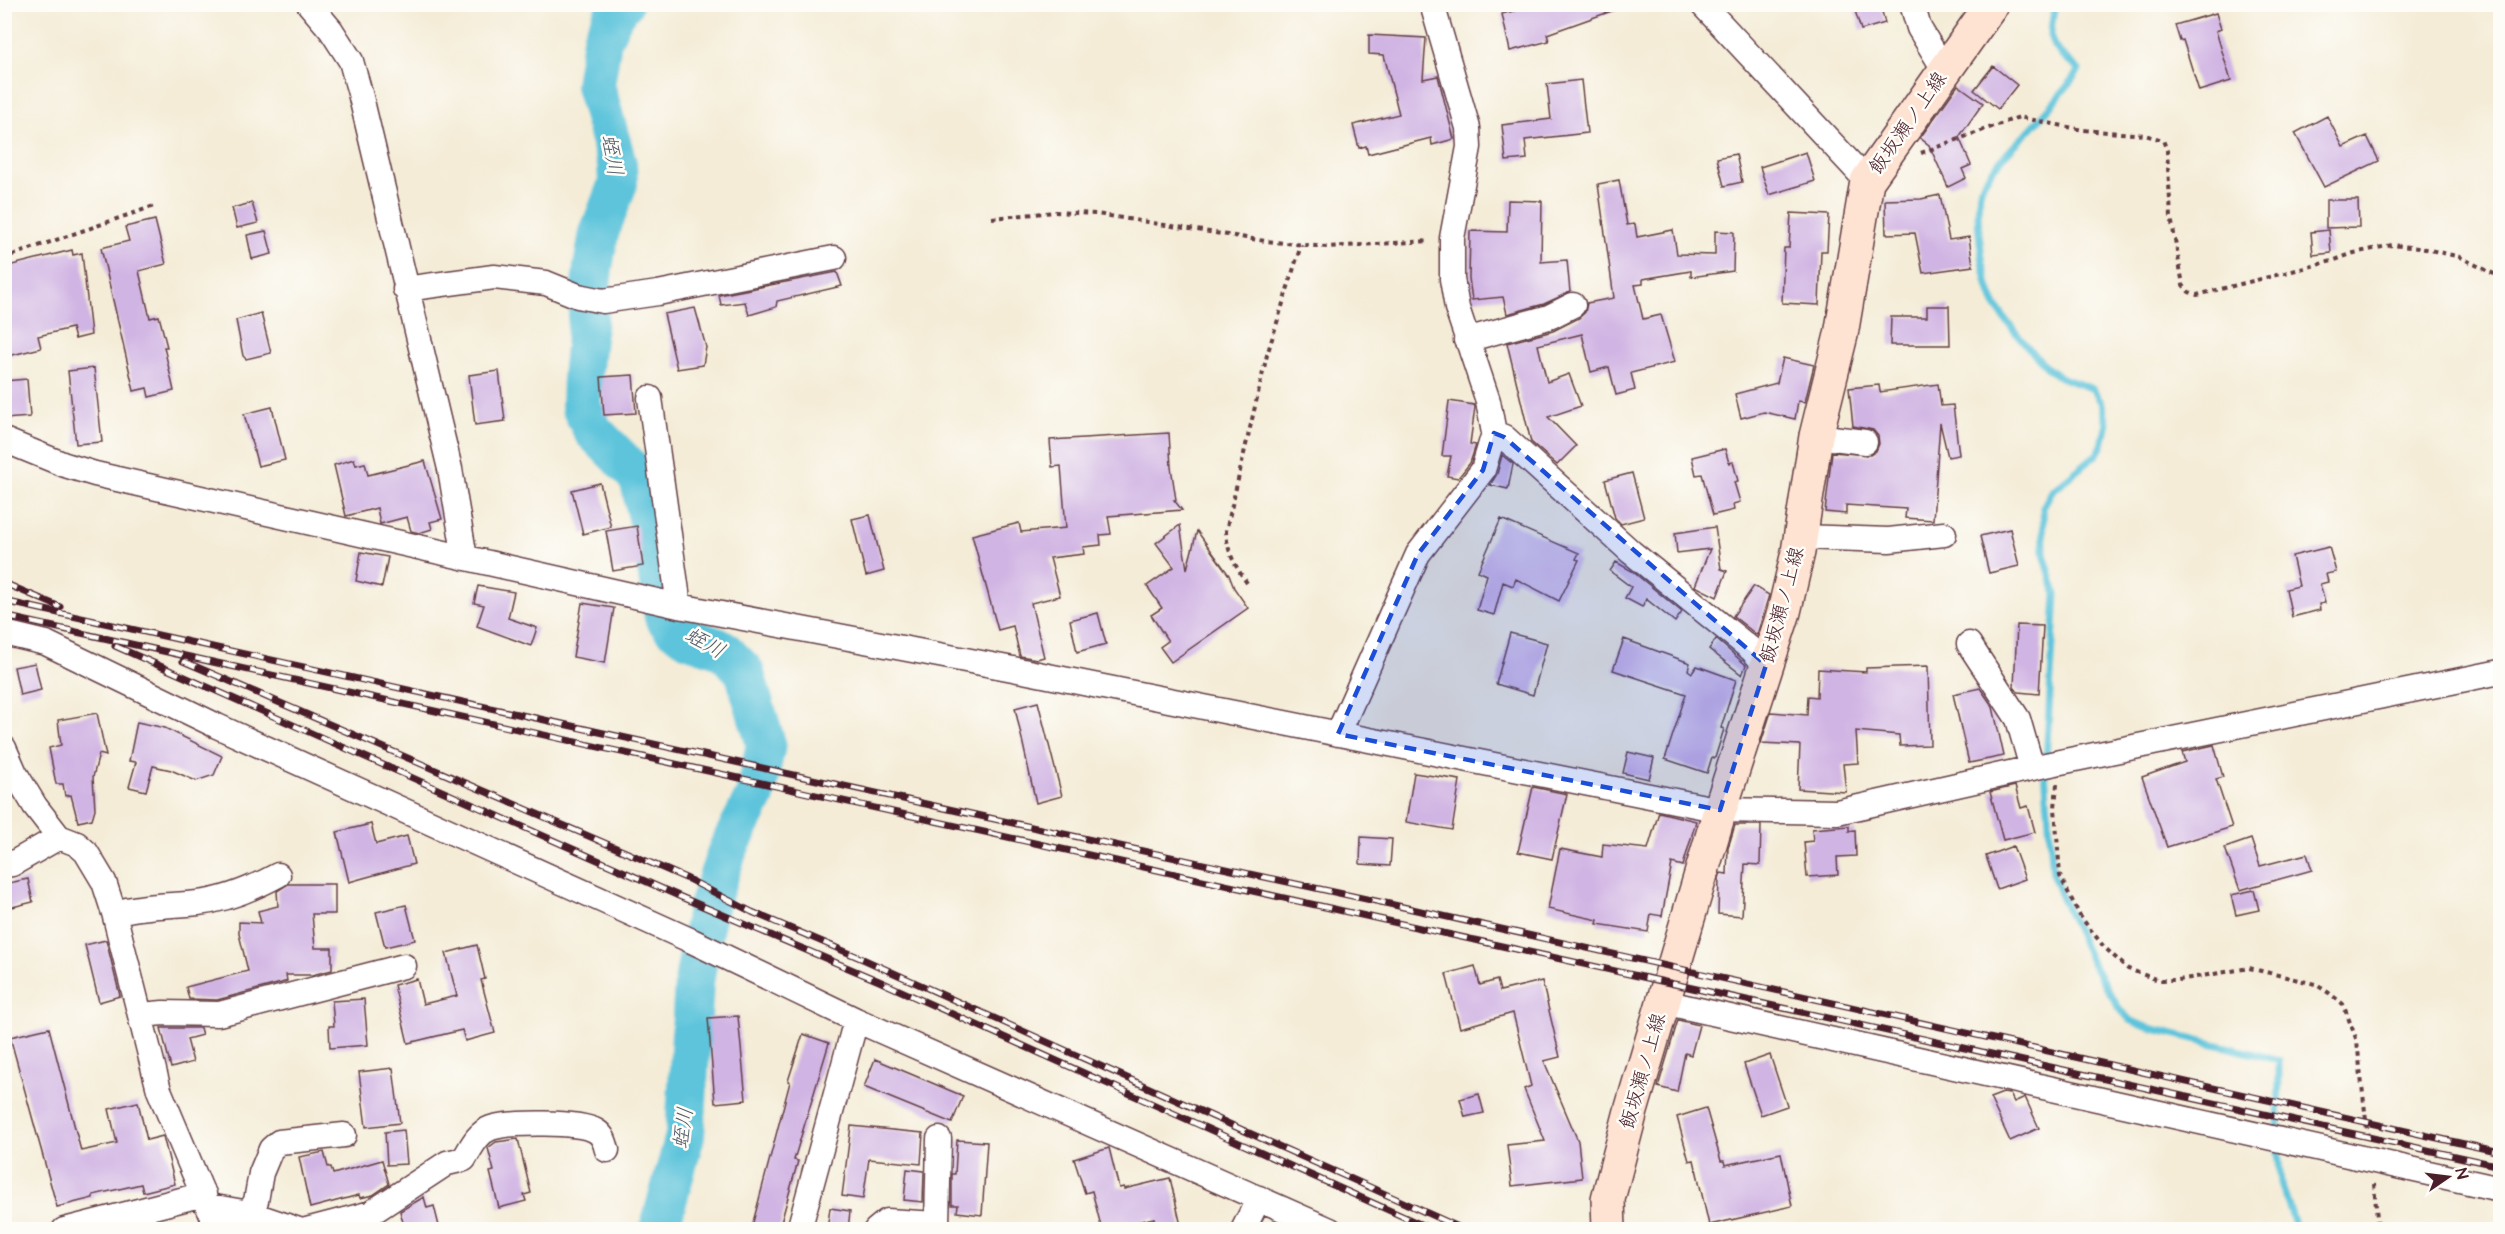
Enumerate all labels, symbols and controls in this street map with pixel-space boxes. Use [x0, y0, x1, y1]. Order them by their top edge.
street label: 飯坂瀬ノ上線 [1862, 66, 1954, 180]
water label: 蛭川 [594, 132, 630, 178]
street label: 飯坂瀬ノ上線 [1753, 543, 1811, 667]
water label: 蛭川 [680, 620, 730, 666]
street label: 飯坂瀬ノ上線 [1613, 1009, 1673, 1133]
water label: 蛭川 [666, 1105, 700, 1151]
north arrow [2418, 1147, 2478, 1207]
text: N [2450, 1166, 2473, 1181]

